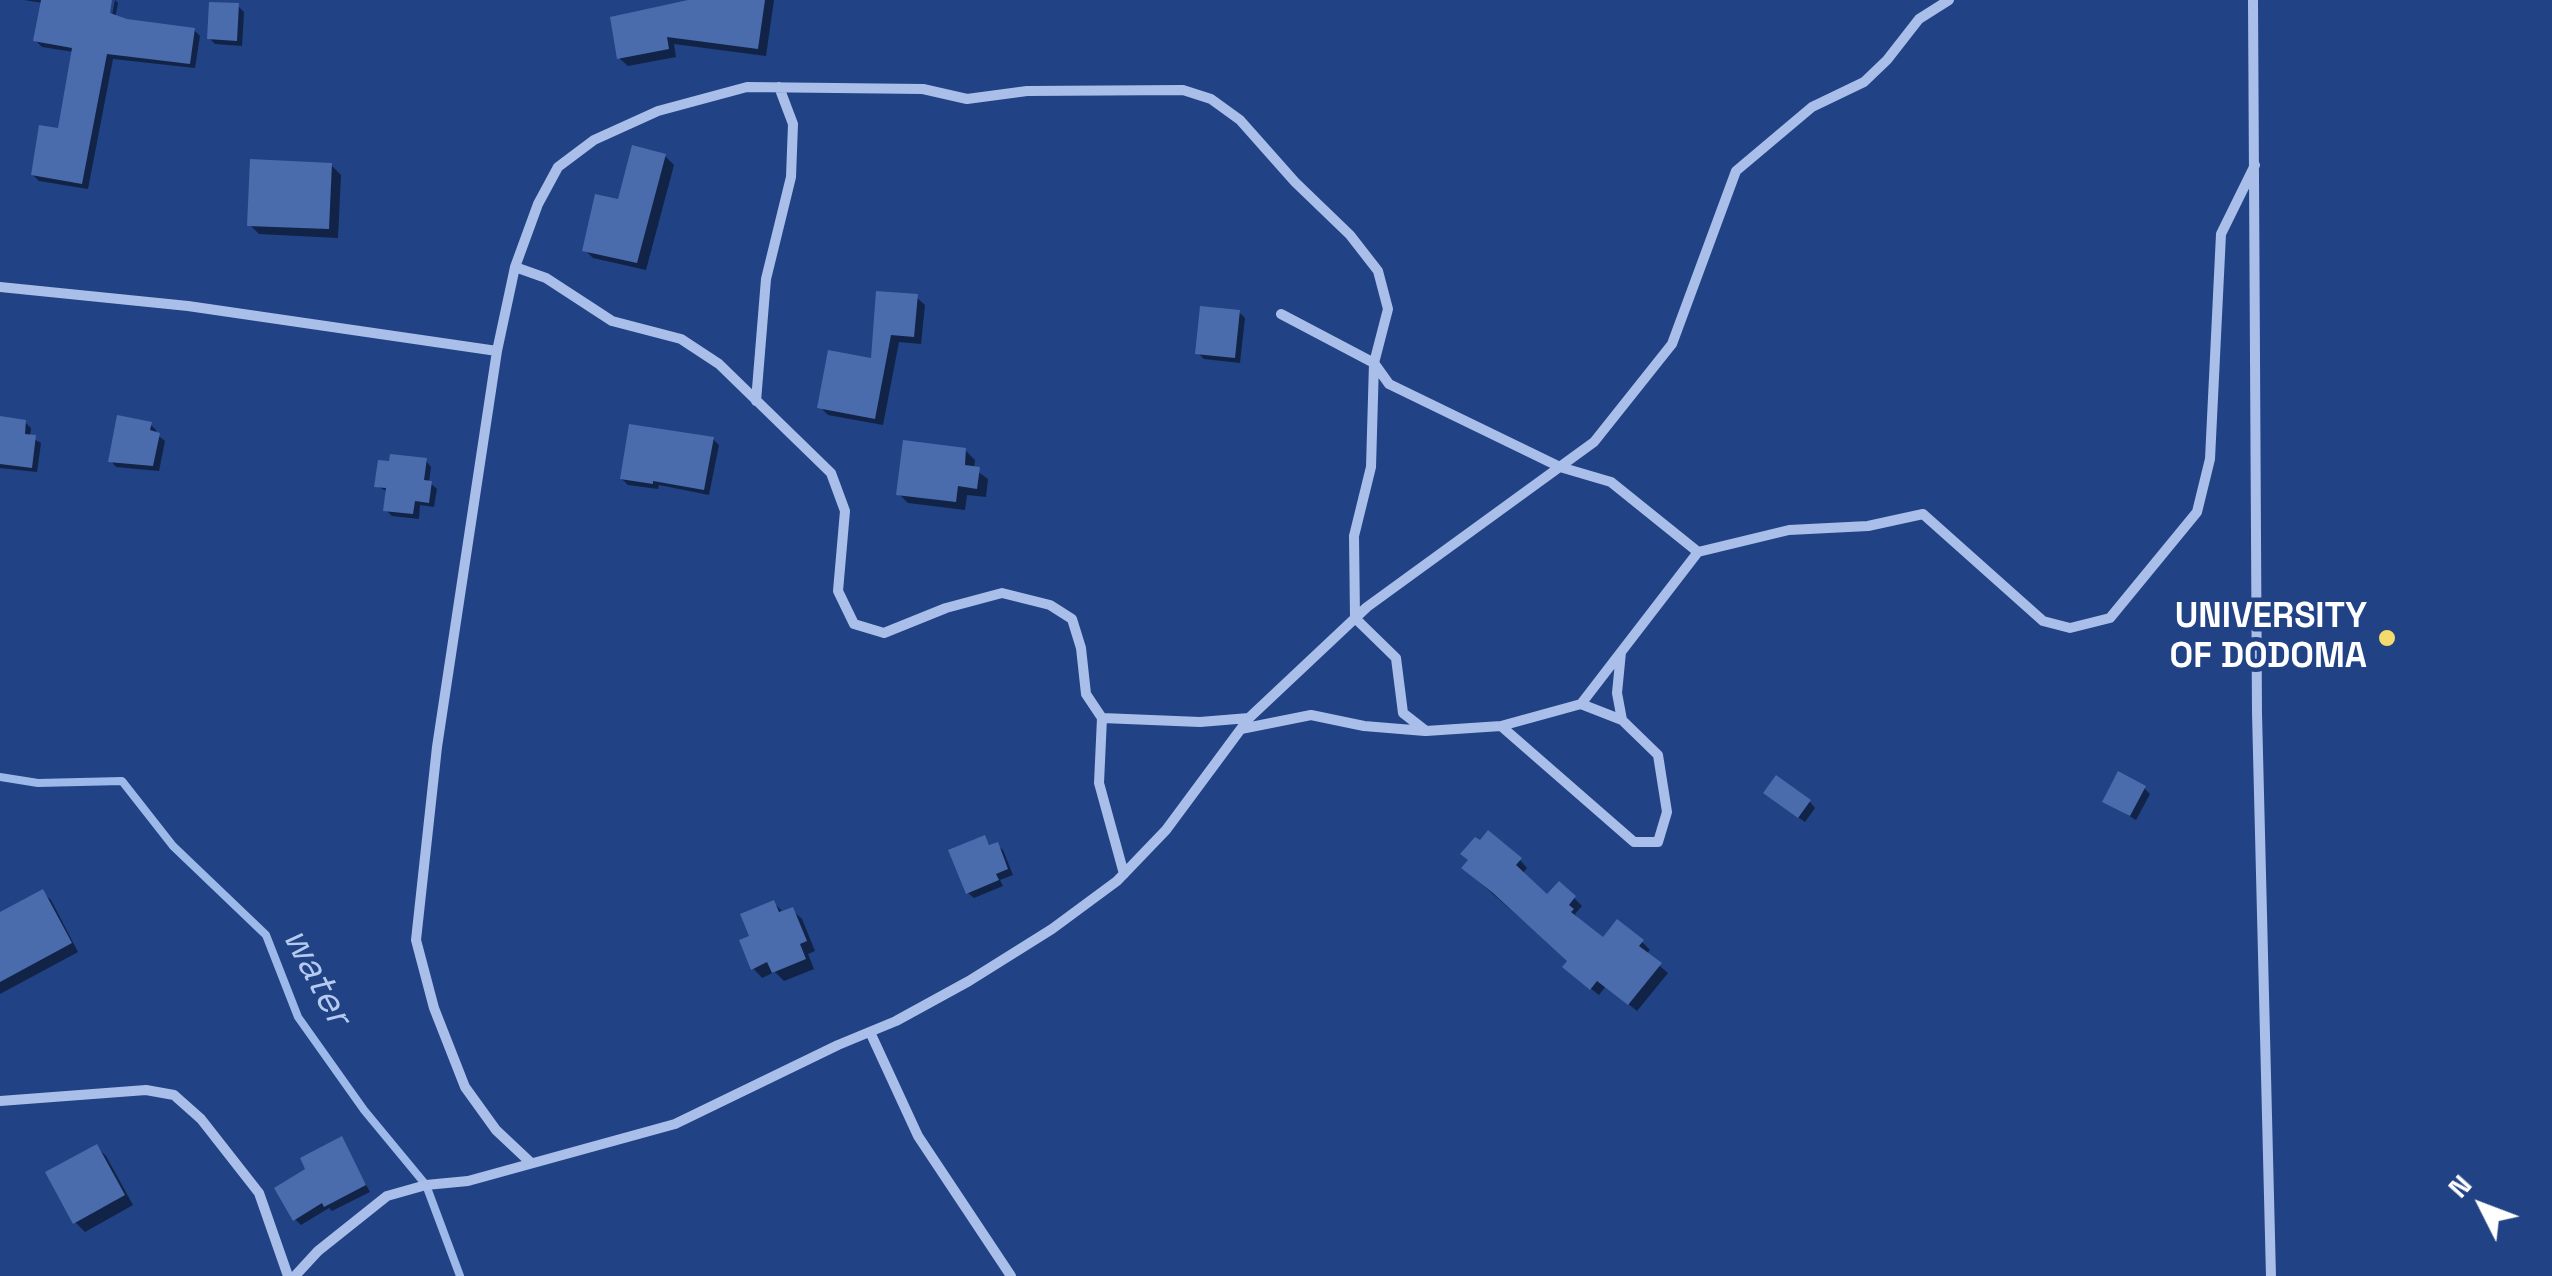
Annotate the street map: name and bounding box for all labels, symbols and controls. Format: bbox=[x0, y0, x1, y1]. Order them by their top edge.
place label: UNIVERSITY OF DODOMA bbox=[2170, 597, 2367, 679]
marker: UNIVERSITY OF DODOMA bbox=[2376, 627, 2398, 649]
water label: water bbox=[271, 920, 361, 1034]
north arrow bbox=[2432, 1156, 2532, 1256]
text: N bbox=[2440, 1167, 2479, 1205]

